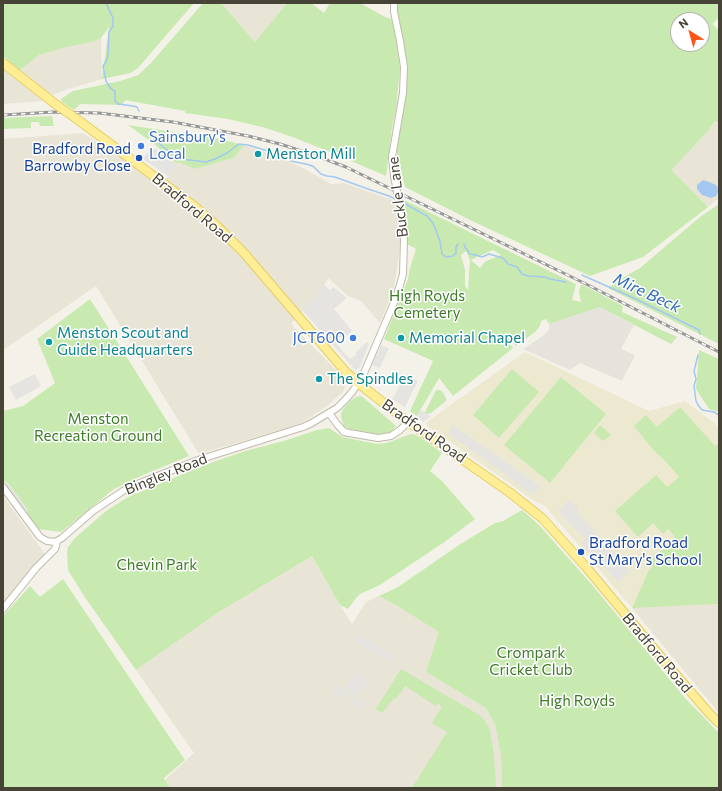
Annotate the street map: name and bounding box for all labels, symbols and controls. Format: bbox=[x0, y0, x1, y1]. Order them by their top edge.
north arrow bbox=[670, 12, 710, 52]
text: N bbox=[676, 15, 690, 30]
place label: Sainsbury's Local bbox=[149, 128, 226, 163]
place label: Bradford Road Barrowby Close bbox=[24, 140, 131, 175]
marker: Sainsbury's Local bbox=[136, 141, 146, 151]
place label: Menston Mill bbox=[266, 145, 356, 163]
marker: Menston Mill bbox=[253, 149, 263, 159]
marker: Bradford Road Barrowby Close bbox=[134, 153, 144, 163]
street label: Buckle Lane bbox=[384, 156, 412, 238]
street label: Bradford Road bbox=[148, 169, 236, 247]
water label: Mire Beck bbox=[610, 269, 684, 317]
park label: High Royds Cemetery bbox=[389, 287, 465, 322]
place label: Menston Scout and Guide Headquarters bbox=[57, 324, 193, 359]
place label: JCT600 bbox=[293, 329, 345, 347]
place label: Memorial Chapel bbox=[409, 329, 525, 347]
marker: JCT600 bbox=[348, 333, 358, 343]
marker: Memorial Chapel bbox=[396, 333, 406, 343]
marker: Menston Scout and Guide Headquarters bbox=[44, 337, 54, 347]
place label: The Spindles bbox=[327, 370, 413, 388]
marker: The Spindles bbox=[314, 374, 324, 384]
street label: Bradford Road bbox=[378, 395, 470, 467]
park label: Menston Recreation Ground bbox=[34, 410, 162, 445]
street label: Bingley Road bbox=[122, 449, 210, 499]
place label: Bradford Road St Mary's School bbox=[589, 534, 702, 569]
marker: Bradford Road St Mary's School bbox=[576, 547, 586, 557]
park label: Chevin Park bbox=[117, 556, 197, 574]
street label: Bradford Road bbox=[618, 609, 696, 697]
park label: Crompark Cricket Club bbox=[489, 644, 573, 679]
park label: High Royds bbox=[539, 692, 615, 710]

